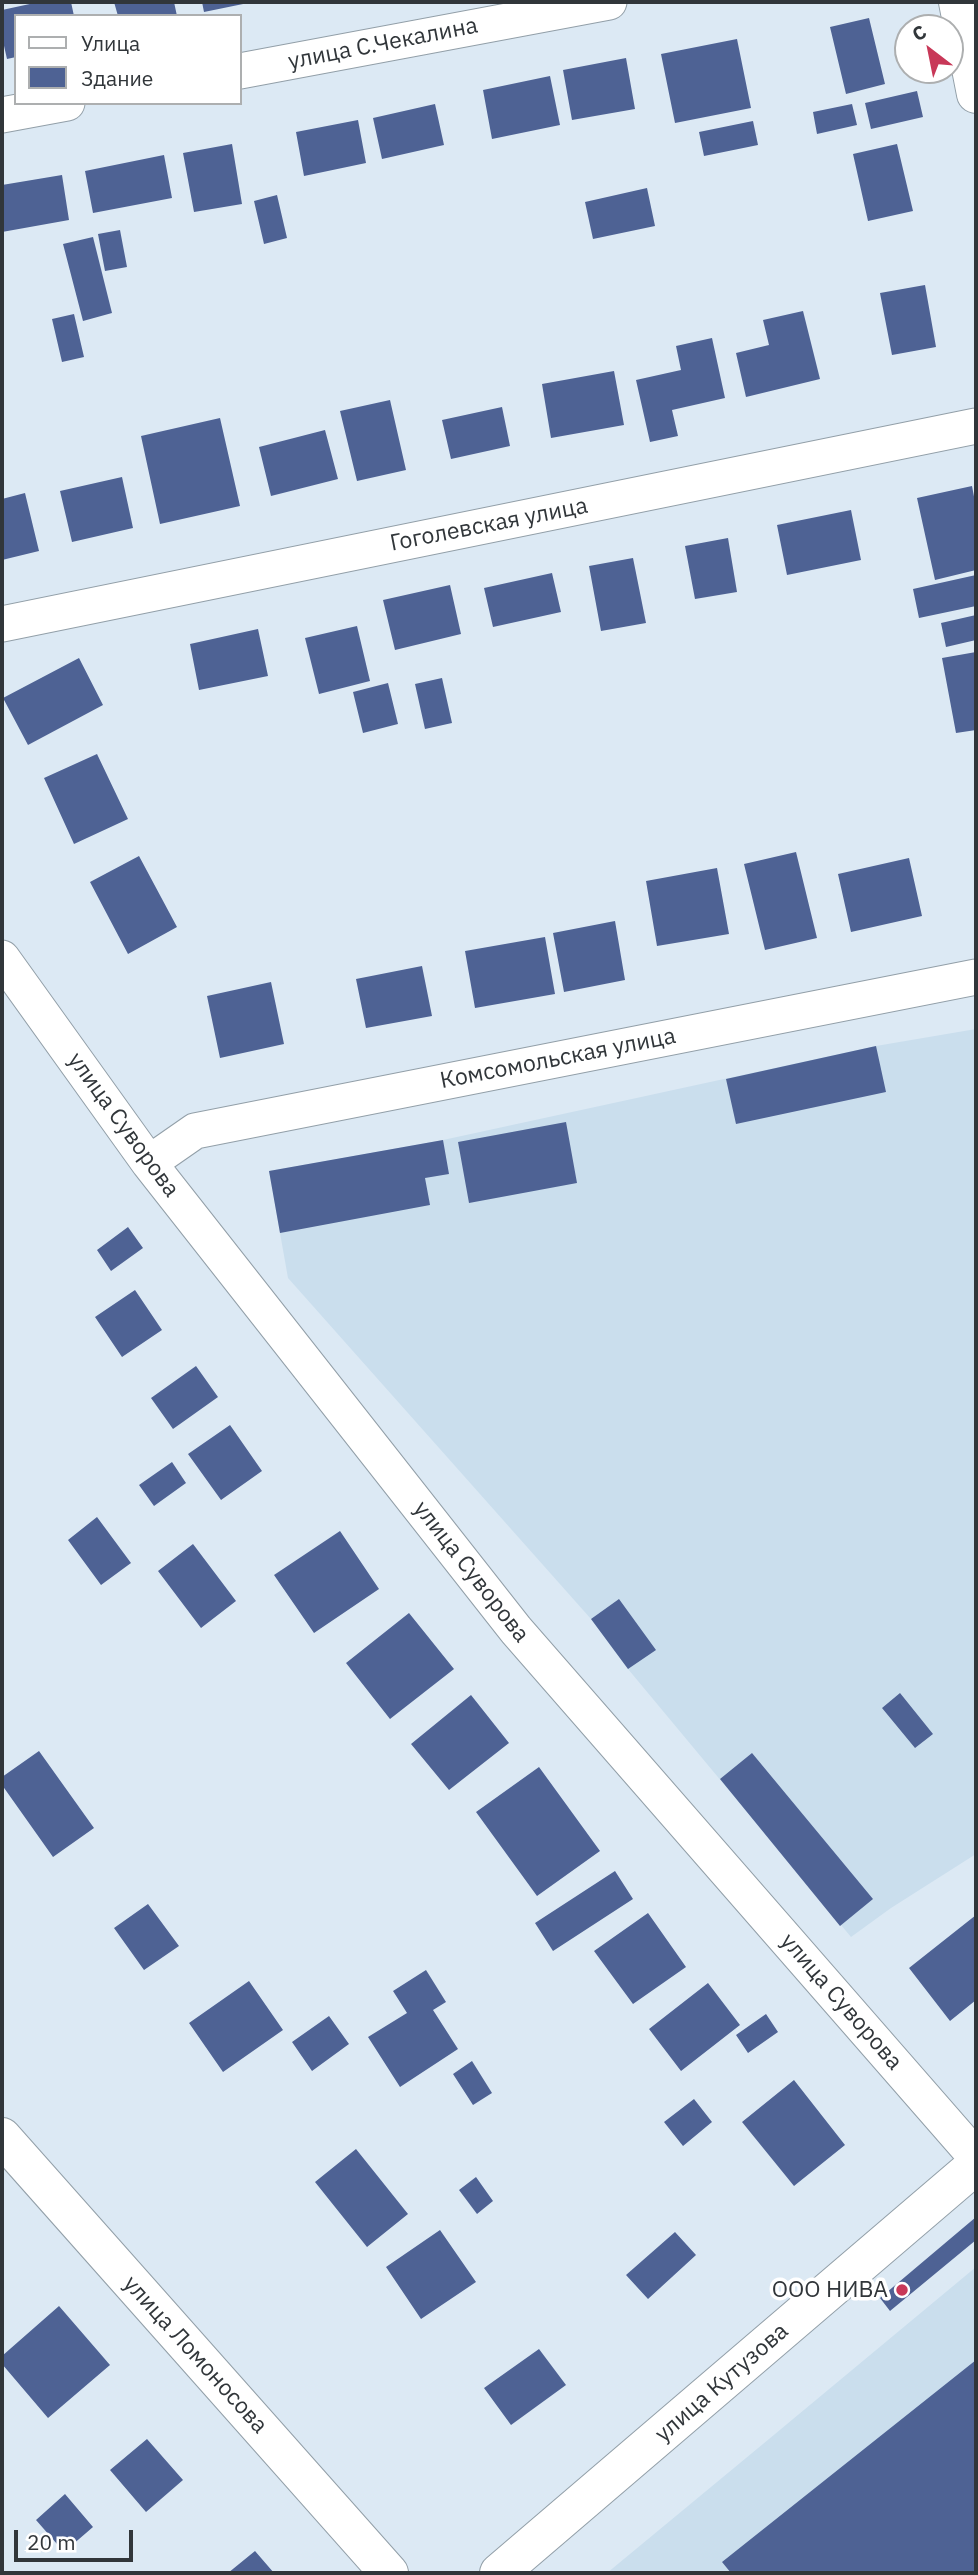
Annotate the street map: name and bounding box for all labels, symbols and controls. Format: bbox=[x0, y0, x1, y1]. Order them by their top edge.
street label: улица С.Чекалина bbox=[286, 12, 480, 76]
legend bbox=[14, 14, 242, 105]
north arrow bbox=[894, 14, 964, 84]
text: С bbox=[907, 19, 931, 46]
text: Улица bbox=[81, 29, 140, 57]
text: Здание bbox=[81, 64, 153, 92]
street label: Гоголевская улица bbox=[388, 492, 590, 558]
street label: Комсомольская улица bbox=[438, 1023, 678, 1095]
street label: улица Суворова bbox=[61, 1047, 185, 1203]
street label: улица Суворова bbox=[407, 1496, 535, 1648]
street label: улица Суворова bbox=[774, 1928, 908, 2076]
street label: улица Ломоносова bbox=[117, 2271, 273, 2439]
place label: ООО НИВА bbox=[772, 2276, 888, 2304]
marker: ООО НИВА bbox=[894, 2282, 910, 2298]
street label: улица Кутузова bbox=[650, 2318, 794, 2448]
scale bar bbox=[18, 2516, 136, 2560]
text: 20 m bbox=[27, 2528, 76, 2556]

